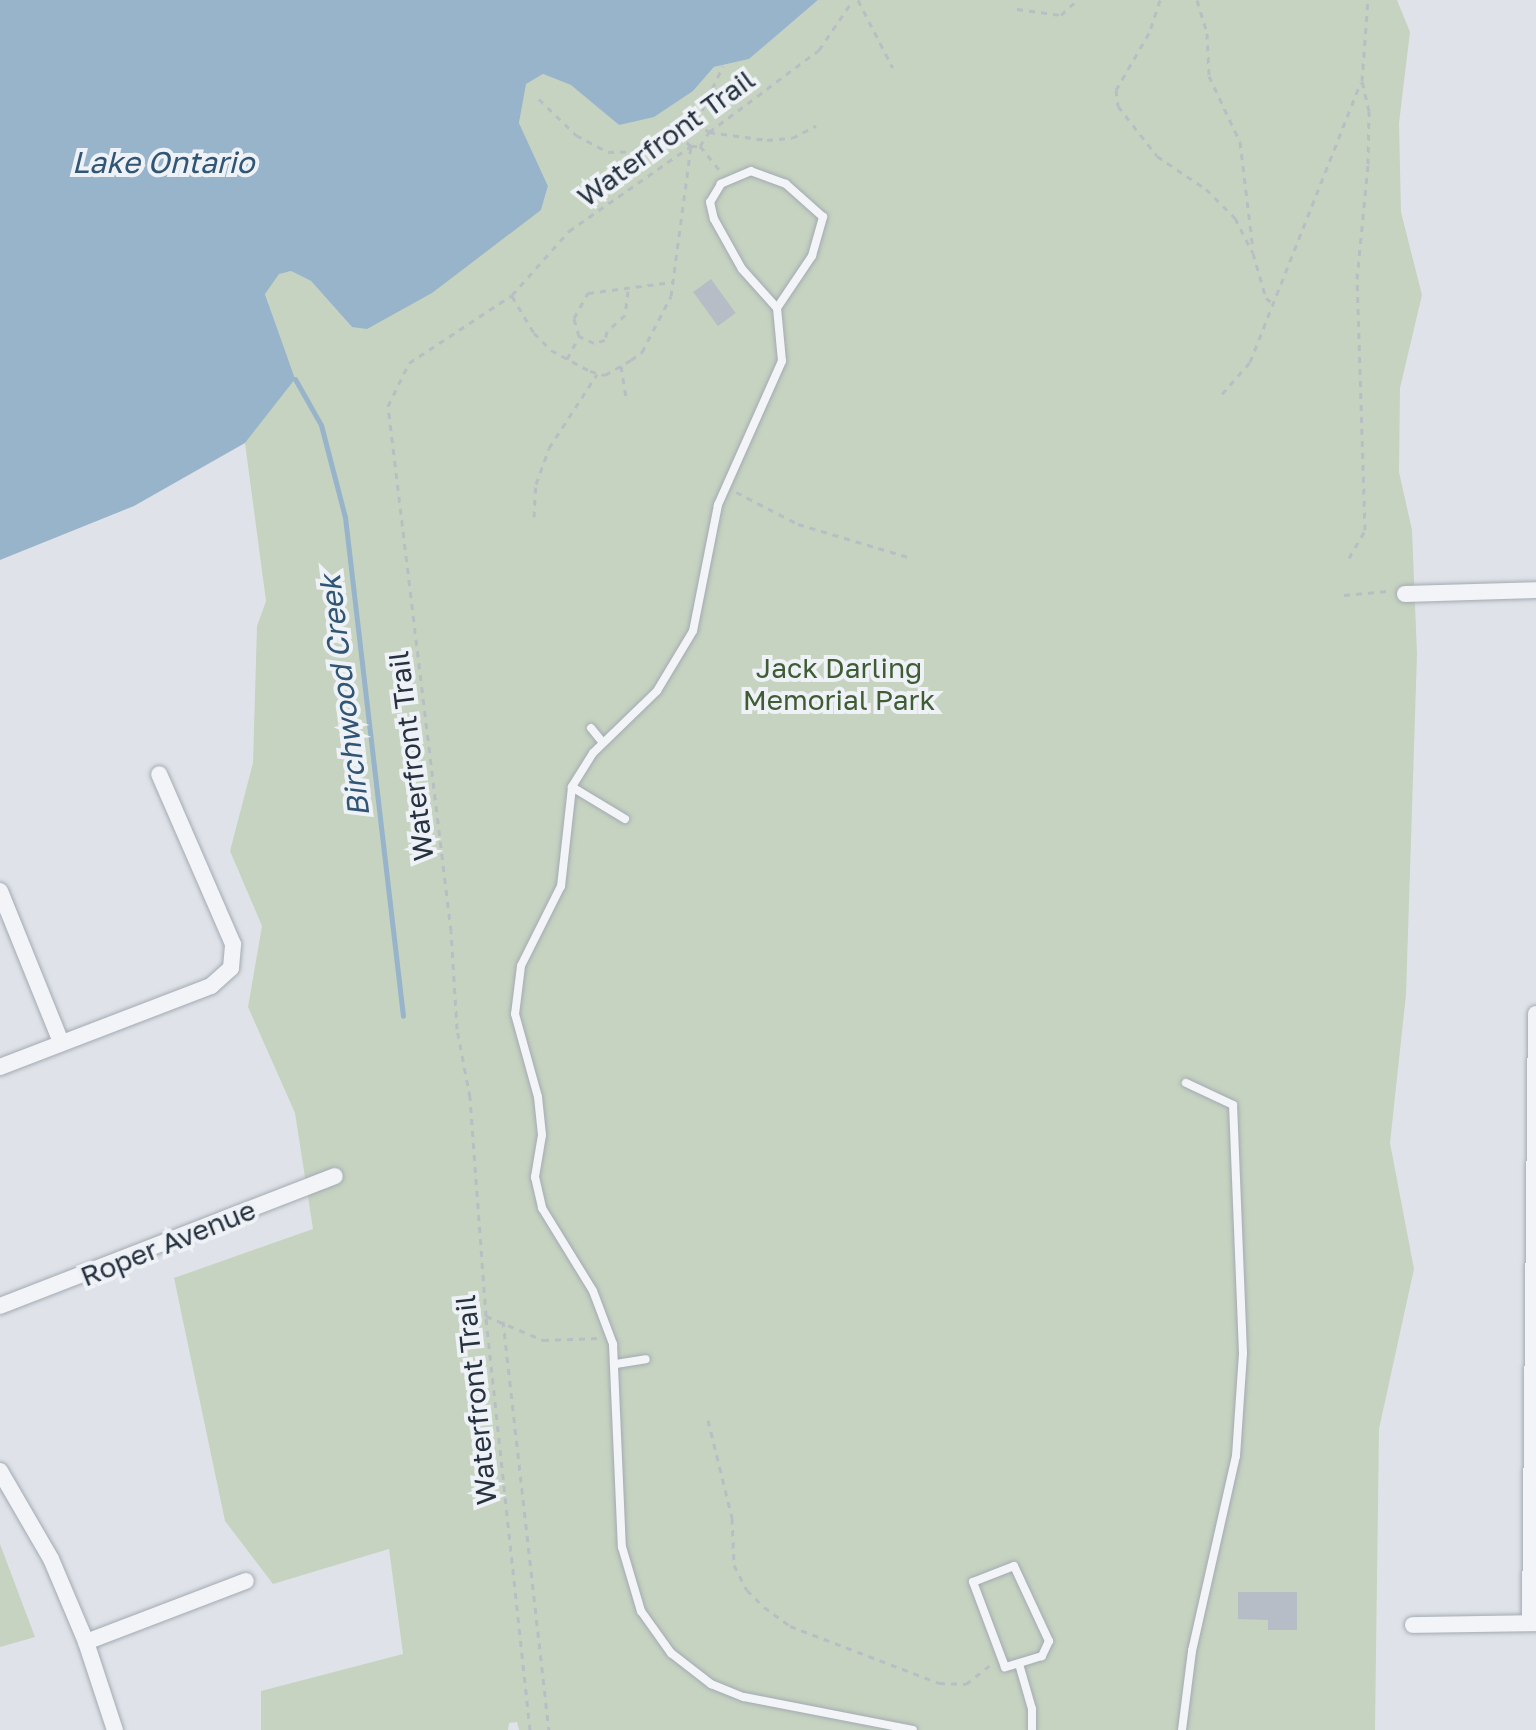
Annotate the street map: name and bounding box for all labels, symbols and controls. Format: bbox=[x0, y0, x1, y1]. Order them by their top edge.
street label: Waterfront Trail bbox=[571, 62, 761, 214]
water label: Lake Ontario bbox=[72, 144, 254, 180]
water label: Birchwood Creek bbox=[311, 573, 377, 819]
street label: Waterfront Trail bbox=[381, 649, 441, 863]
park label: Jack Darling Memorial Park bbox=[743, 651, 935, 717]
street label: Roper Avenue bbox=[76, 1193, 260, 1293]
street label: Waterfront Trail bbox=[448, 1293, 504, 1507]

